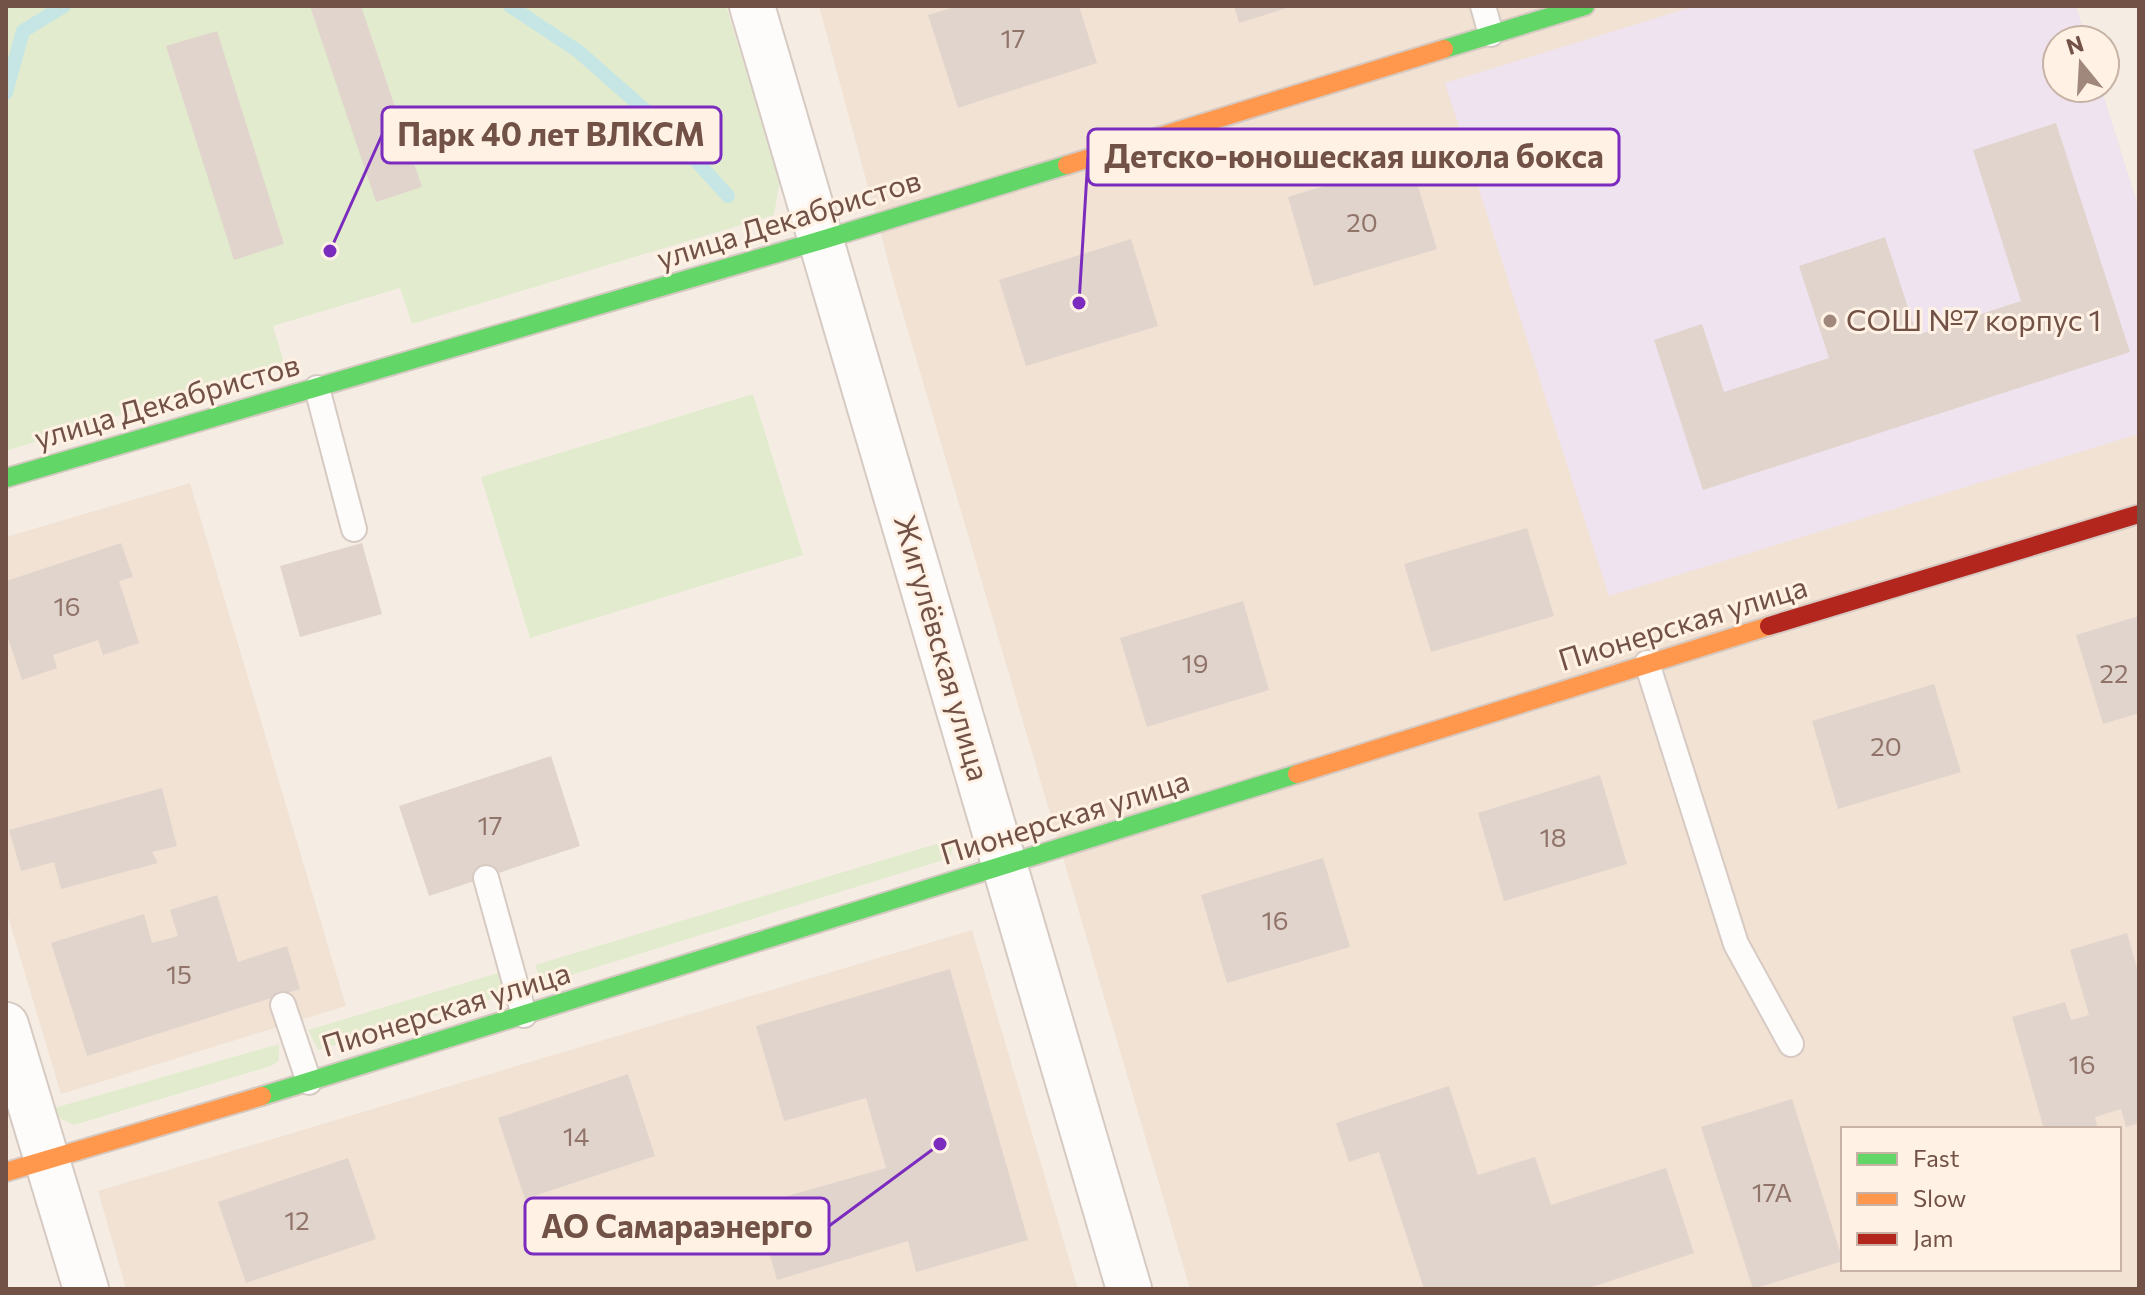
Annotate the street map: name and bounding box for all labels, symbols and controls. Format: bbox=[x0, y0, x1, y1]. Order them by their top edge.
house number: 17 bbox=[1001, 22, 1025, 53]
north arrow bbox=[2041, 24, 2121, 104]
text: N bbox=[2063, 29, 2087, 60]
callout: Парк 40 лет ВЛКСМ bbox=[382, 107, 721, 163]
text: Парк 40 лет ВЛКСМ bbox=[397, 113, 705, 153]
callout: Детско-юношеская школа бокса bbox=[1088, 129, 1619, 185]
text: Детско-юношеская школа бокса bbox=[1104, 135, 1604, 175]
street label: улица Декабристов bbox=[652, 160, 925, 275]
house number: 20 bbox=[1346, 206, 1378, 237]
place label: СОШ №7 корпус 1 bbox=[1846, 300, 2101, 337]
marker: СОШ №7 корпус 1 bbox=[1821, 312, 1839, 330]
street label: улица Декабристов bbox=[29, 344, 303, 455]
street label: Жигулёвская улица bbox=[888, 510, 999, 785]
street label: Пионерская улица bbox=[1554, 566, 1811, 677]
house number: 16 bbox=[54, 590, 80, 621]
house number: 19 bbox=[1182, 647, 1208, 678]
house number: 22 bbox=[2100, 657, 2128, 688]
house number: 20 bbox=[1870, 730, 1902, 761]
street label: Пионерская улица bbox=[936, 760, 1193, 871]
house number: 17 bbox=[478, 809, 502, 840]
house number: 18 bbox=[1540, 821, 1566, 852]
house number: 16 bbox=[1262, 904, 1288, 935]
street label: Пионерская улица bbox=[317, 952, 574, 1063]
house number: 15 bbox=[166, 958, 192, 989]
house number: 16 bbox=[2069, 1048, 2095, 1079]
house number: 14 bbox=[563, 1120, 589, 1151]
legend bbox=[1841, 1127, 2121, 1271]
text: Fast bbox=[1913, 1143, 1960, 1172]
house number: 17А bbox=[1752, 1176, 1792, 1207]
text: Slow bbox=[1913, 1183, 1966, 1212]
callout: АО Самараэнерго bbox=[525, 1198, 829, 1254]
house number: 12 bbox=[284, 1204, 310, 1235]
text: АО Самараэнерго bbox=[541, 1205, 813, 1245]
text: Jam bbox=[1913, 1223, 1953, 1252]

